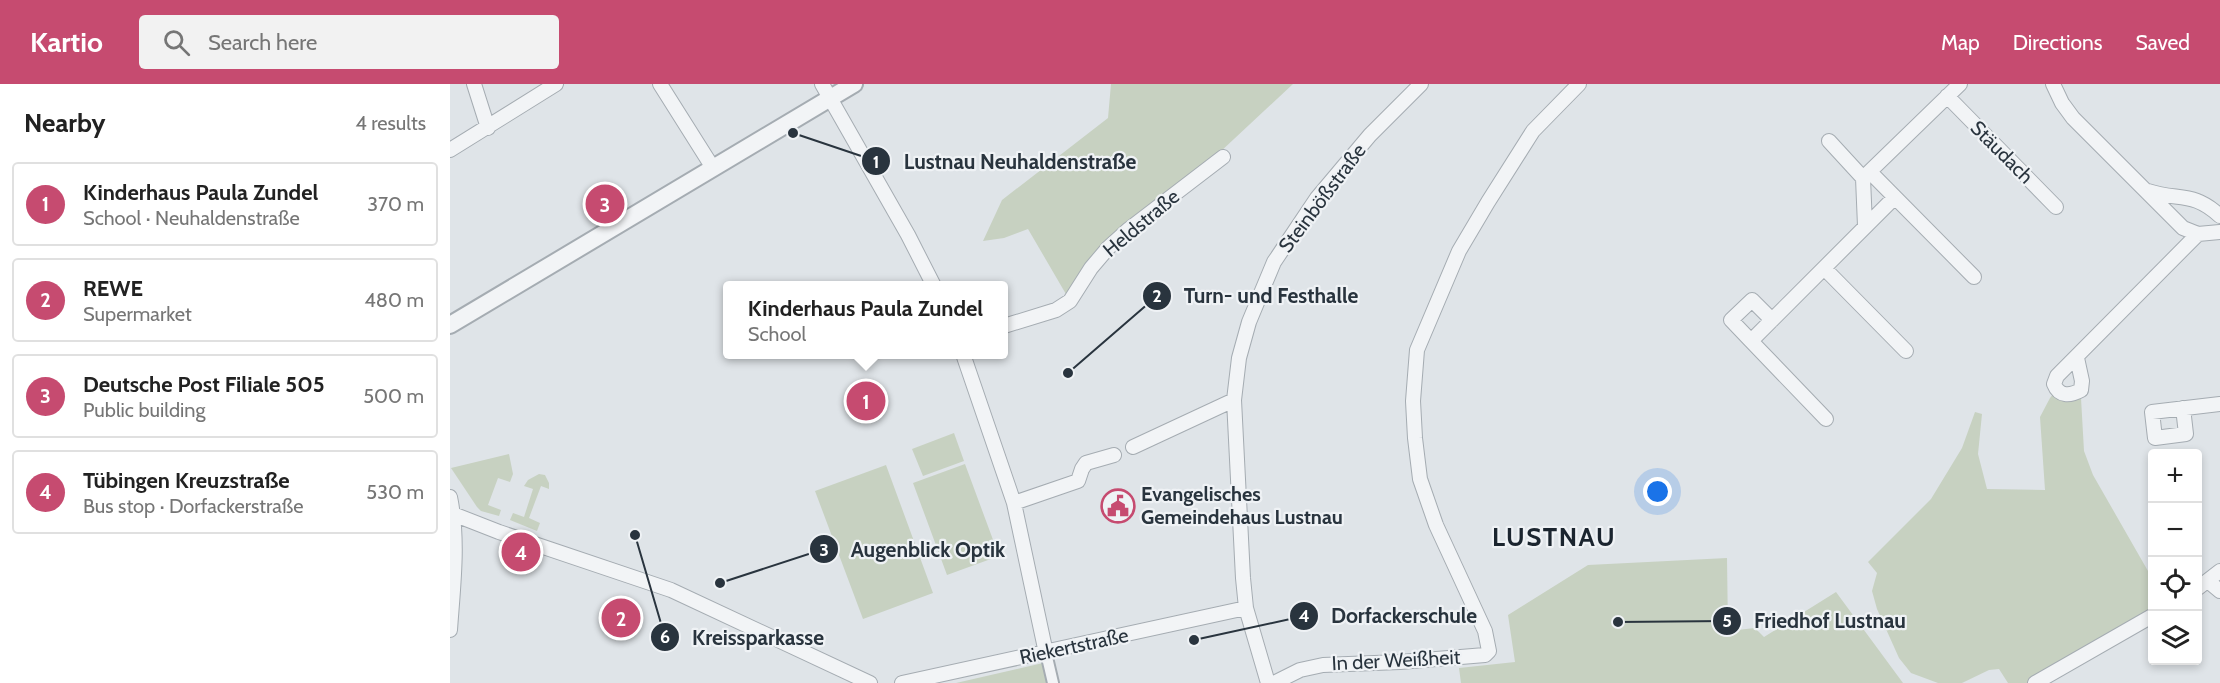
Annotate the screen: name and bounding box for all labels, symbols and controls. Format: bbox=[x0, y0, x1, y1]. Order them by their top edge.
search box bbox=[139, 15, 559, 69]
text: Kartio bbox=[30, 25, 103, 59]
icon: search bbox=[160, 26, 193, 59]
text: Search here bbox=[208, 29, 317, 56]
text: Map bbox=[1941, 30, 1980, 55]
text: Directions bbox=[2013, 30, 2102, 55]
text: Saved bbox=[2135, 30, 2190, 55]
text: Nearby bbox=[24, 107, 105, 139]
text: 4 results bbox=[355, 111, 426, 135]
street label: Stäudach bbox=[1966, 116, 2038, 188]
street label: Steinbößstraße bbox=[1273, 139, 1371, 257]
callout: Lustnau Neuhaldenstraße bbox=[861, 142, 1148, 181]
text: Lustnau Neuhaldenstraße bbox=[904, 149, 1136, 174]
text: 1 bbox=[873, 151, 879, 173]
text: Kinderhaus Paula Zundel bbox=[83, 179, 318, 206]
pin: 3 bbox=[586, 182, 624, 226]
street label: Heldstraße bbox=[1098, 184, 1184, 262]
text: 1 bbox=[42, 192, 49, 216]
text: 370 m bbox=[367, 192, 424, 216]
text: School · Neuhaldenstraße bbox=[83, 206, 300, 230]
text: REWE bbox=[83, 275, 143, 302]
callout: Turn- und Festhalle bbox=[1142, 276, 1370, 315]
popup bbox=[723, 281, 1008, 359]
text: Turn- und Festhalle bbox=[1184, 283, 1358, 308]
text: 2 bbox=[1152, 285, 1162, 307]
text: 2 bbox=[40, 288, 51, 312]
text: 480 m bbox=[364, 288, 424, 312]
text: Kinderhaus Paula Zundel bbox=[748, 295, 983, 322]
text: Supermarket bbox=[83, 302, 192, 326]
text: School bbox=[748, 322, 806, 346]
text: Deutsche Post Filiale 505 bbox=[83, 371, 325, 398]
pin: 1 bbox=[846, 378, 886, 424]
text: 3 bbox=[40, 384, 51, 408]
text: 500 m bbox=[363, 384, 424, 408]
text: Public building bbox=[83, 398, 205, 422]
map controls bbox=[2148, 449, 2202, 665]
button: + bbox=[2148, 449, 2202, 503]
text: Tübingen Kreuzstraße bbox=[83, 467, 290, 494]
your location bbox=[1643, 477, 1672, 506]
text: 4 bbox=[39, 480, 52, 504]
text: 530 m bbox=[366, 480, 424, 504]
place label: Evangelisches Gemeindehaus Lustnau bbox=[1141, 482, 1343, 529]
public building icon: Evangelisches Gemeindehaus Lustnau bbox=[1100, 488, 1136, 524]
text: Bus stop · Dorfackerstraße bbox=[83, 494, 303, 518]
button: − bbox=[2148, 503, 2202, 557]
district label: LUSTNAU bbox=[1492, 521, 1616, 553]
pin: 4 bbox=[502, 530, 540, 574]
callout: Augenblick Optik bbox=[809, 530, 1017, 569]
text: Augenblick Optik bbox=[851, 537, 1006, 562]
text: 3 bbox=[819, 539, 829, 561]
button: locate bbox=[2148, 557, 2202, 611]
pin: 2 bbox=[602, 596, 640, 640]
callout: Dorfackerschule bbox=[1289, 596, 1489, 635]
callout: Friedhof Lustnau bbox=[1712, 602, 1918, 641]
text: Dorfackerschule bbox=[1331, 603, 1477, 628]
text: 4 bbox=[1298, 605, 1310, 627]
text: Friedhof Lustnau bbox=[1754, 608, 1906, 633]
text: 5 bbox=[1722, 610, 1732, 632]
button: layers bbox=[2148, 611, 2202, 665]
callout: Kreissparkasse bbox=[650, 618, 836, 657]
street label: Riekertstraße bbox=[1017, 623, 1131, 669]
text: Kreissparkasse bbox=[692, 625, 824, 650]
text: 6 bbox=[660, 626, 670, 648]
street label: In der Weißheit bbox=[1331, 645, 1461, 675]

